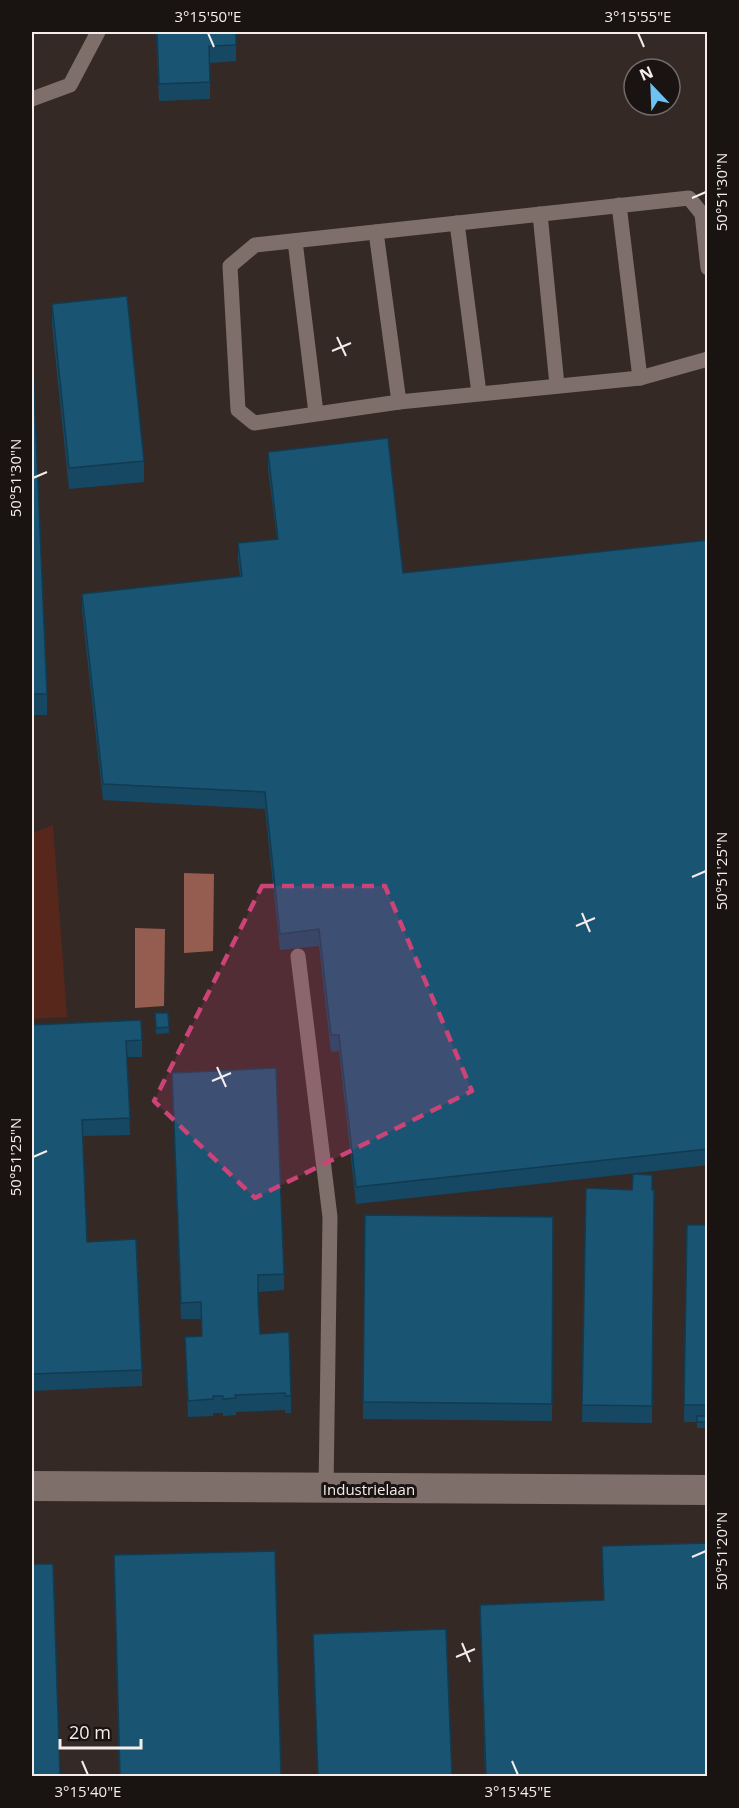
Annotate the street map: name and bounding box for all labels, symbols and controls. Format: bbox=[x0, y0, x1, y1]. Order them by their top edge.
text: 3°15'50"E bbox=[175, 6, 241, 26]
text: 3°15'55"E bbox=[605, 6, 671, 26]
north arrow bbox=[622, 57, 682, 117]
text: N bbox=[636, 61, 656, 86]
text: 50°51'30"N bbox=[711, 153, 731, 231]
text: 50°51'30"N bbox=[5, 439, 25, 517]
text: 50°51'25"N bbox=[711, 832, 731, 910]
text: 50°51'25"N bbox=[5, 1118, 25, 1196]
street label: Industrielaan bbox=[323, 1479, 415, 1499]
text: 50°51'20"N bbox=[711, 1512, 731, 1590]
scale bar bbox=[60, 1712, 141, 1750]
text: 20 m bbox=[69, 1720, 111, 1744]
text: 3°15'40"E bbox=[55, 1781, 121, 1801]
text: 3°15'45"E bbox=[485, 1781, 551, 1801]

